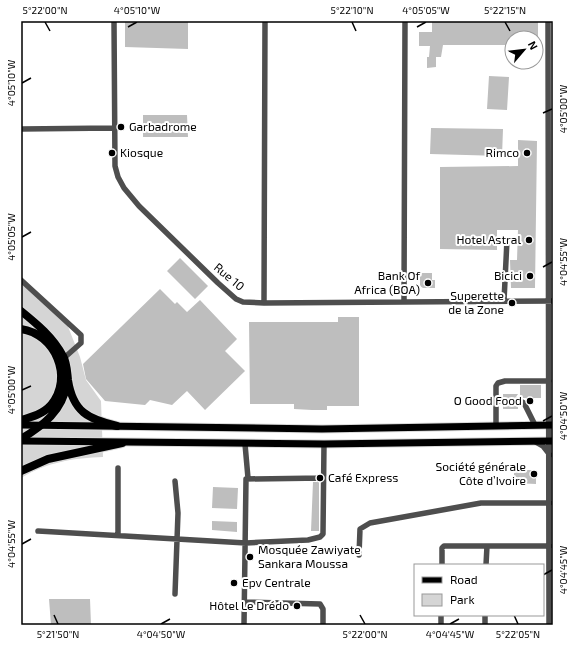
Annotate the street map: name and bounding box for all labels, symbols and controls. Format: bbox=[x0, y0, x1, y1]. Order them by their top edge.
text: 5°22'00"N bbox=[23, 4, 67, 16]
text: 4°05'10"W bbox=[114, 4, 161, 16]
text: 5°22'10"N bbox=[331, 4, 373, 16]
text: 4°05'05"W bbox=[402, 4, 450, 16]
text: 5°22'15"N bbox=[484, 4, 526, 16]
north arrow bbox=[504, 30, 544, 70]
text: N bbox=[526, 39, 541, 52]
text: 4°05'10"W bbox=[5, 59, 17, 106]
text: 4°05'00"W bbox=[557, 84, 569, 133]
place label: Garbadrome bbox=[129, 119, 197, 133]
marker: Garbadrome bbox=[116, 122, 126, 132]
place label: Kiosque bbox=[120, 145, 163, 159]
place label: Rimco bbox=[486, 145, 519, 159]
marker: Kiosque bbox=[107, 148, 117, 158]
marker: Rimco bbox=[522, 148, 532, 158]
text: 4°05'05"W bbox=[5, 213, 17, 261]
place label: Hotel Astral bbox=[456, 232, 521, 246]
marker: Hotel Astral bbox=[524, 235, 534, 245]
text: 4°04'55"W bbox=[557, 238, 569, 286]
street label: Rue 10 bbox=[212, 259, 248, 293]
place label: Bank Of Africa (BOA) bbox=[354, 268, 420, 296]
place label: Bicici bbox=[494, 268, 522, 282]
marker: Bicici bbox=[525, 271, 535, 281]
marker: Bank Of Africa (BOA) bbox=[423, 278, 433, 288]
place label: Superette de la Zone bbox=[448, 288, 504, 316]
marker: Superette de la Zone bbox=[507, 298, 517, 308]
text: 4°05'00"W bbox=[5, 365, 17, 414]
text: 4°04'50"W bbox=[557, 391, 569, 440]
place label: O Good Food bbox=[454, 393, 522, 407]
marker: O Good Food bbox=[525, 396, 535, 406]
place label: Société générale Côte d’Ivoire bbox=[436, 459, 526, 487]
marker: Société générale Côte d’Ivoire bbox=[529, 469, 539, 479]
place label: Café Express bbox=[328, 470, 398, 484]
marker: Café Express bbox=[315, 473, 325, 483]
text: 4°04'55"W bbox=[5, 520, 17, 568]
place label: Mosquée Zawiyate Sankara Moussa bbox=[258, 542, 361, 570]
text: 4°04'45"W bbox=[557, 545, 569, 594]
marker: Mosquée Zawiyate Sankara Moussa bbox=[245, 552, 255, 562]
legend bbox=[414, 564, 544, 616]
text: Road bbox=[450, 572, 478, 586]
place label: Epv Centrale bbox=[242, 575, 311, 589]
marker: Epv Centrale bbox=[229, 578, 239, 588]
text: Park bbox=[450, 592, 475, 606]
place label: Hôtel Le Drédo bbox=[209, 598, 289, 612]
marker: Hôtel Le Drédo bbox=[292, 601, 302, 611]
text: 5°21'50"N bbox=[37, 628, 79, 640]
text: 4°04'50"W bbox=[137, 628, 186, 640]
text: 5°22'00"N bbox=[343, 628, 387, 640]
text: 4°04'45"W bbox=[426, 628, 475, 640]
text: 5°22'05"N bbox=[496, 628, 540, 640]

